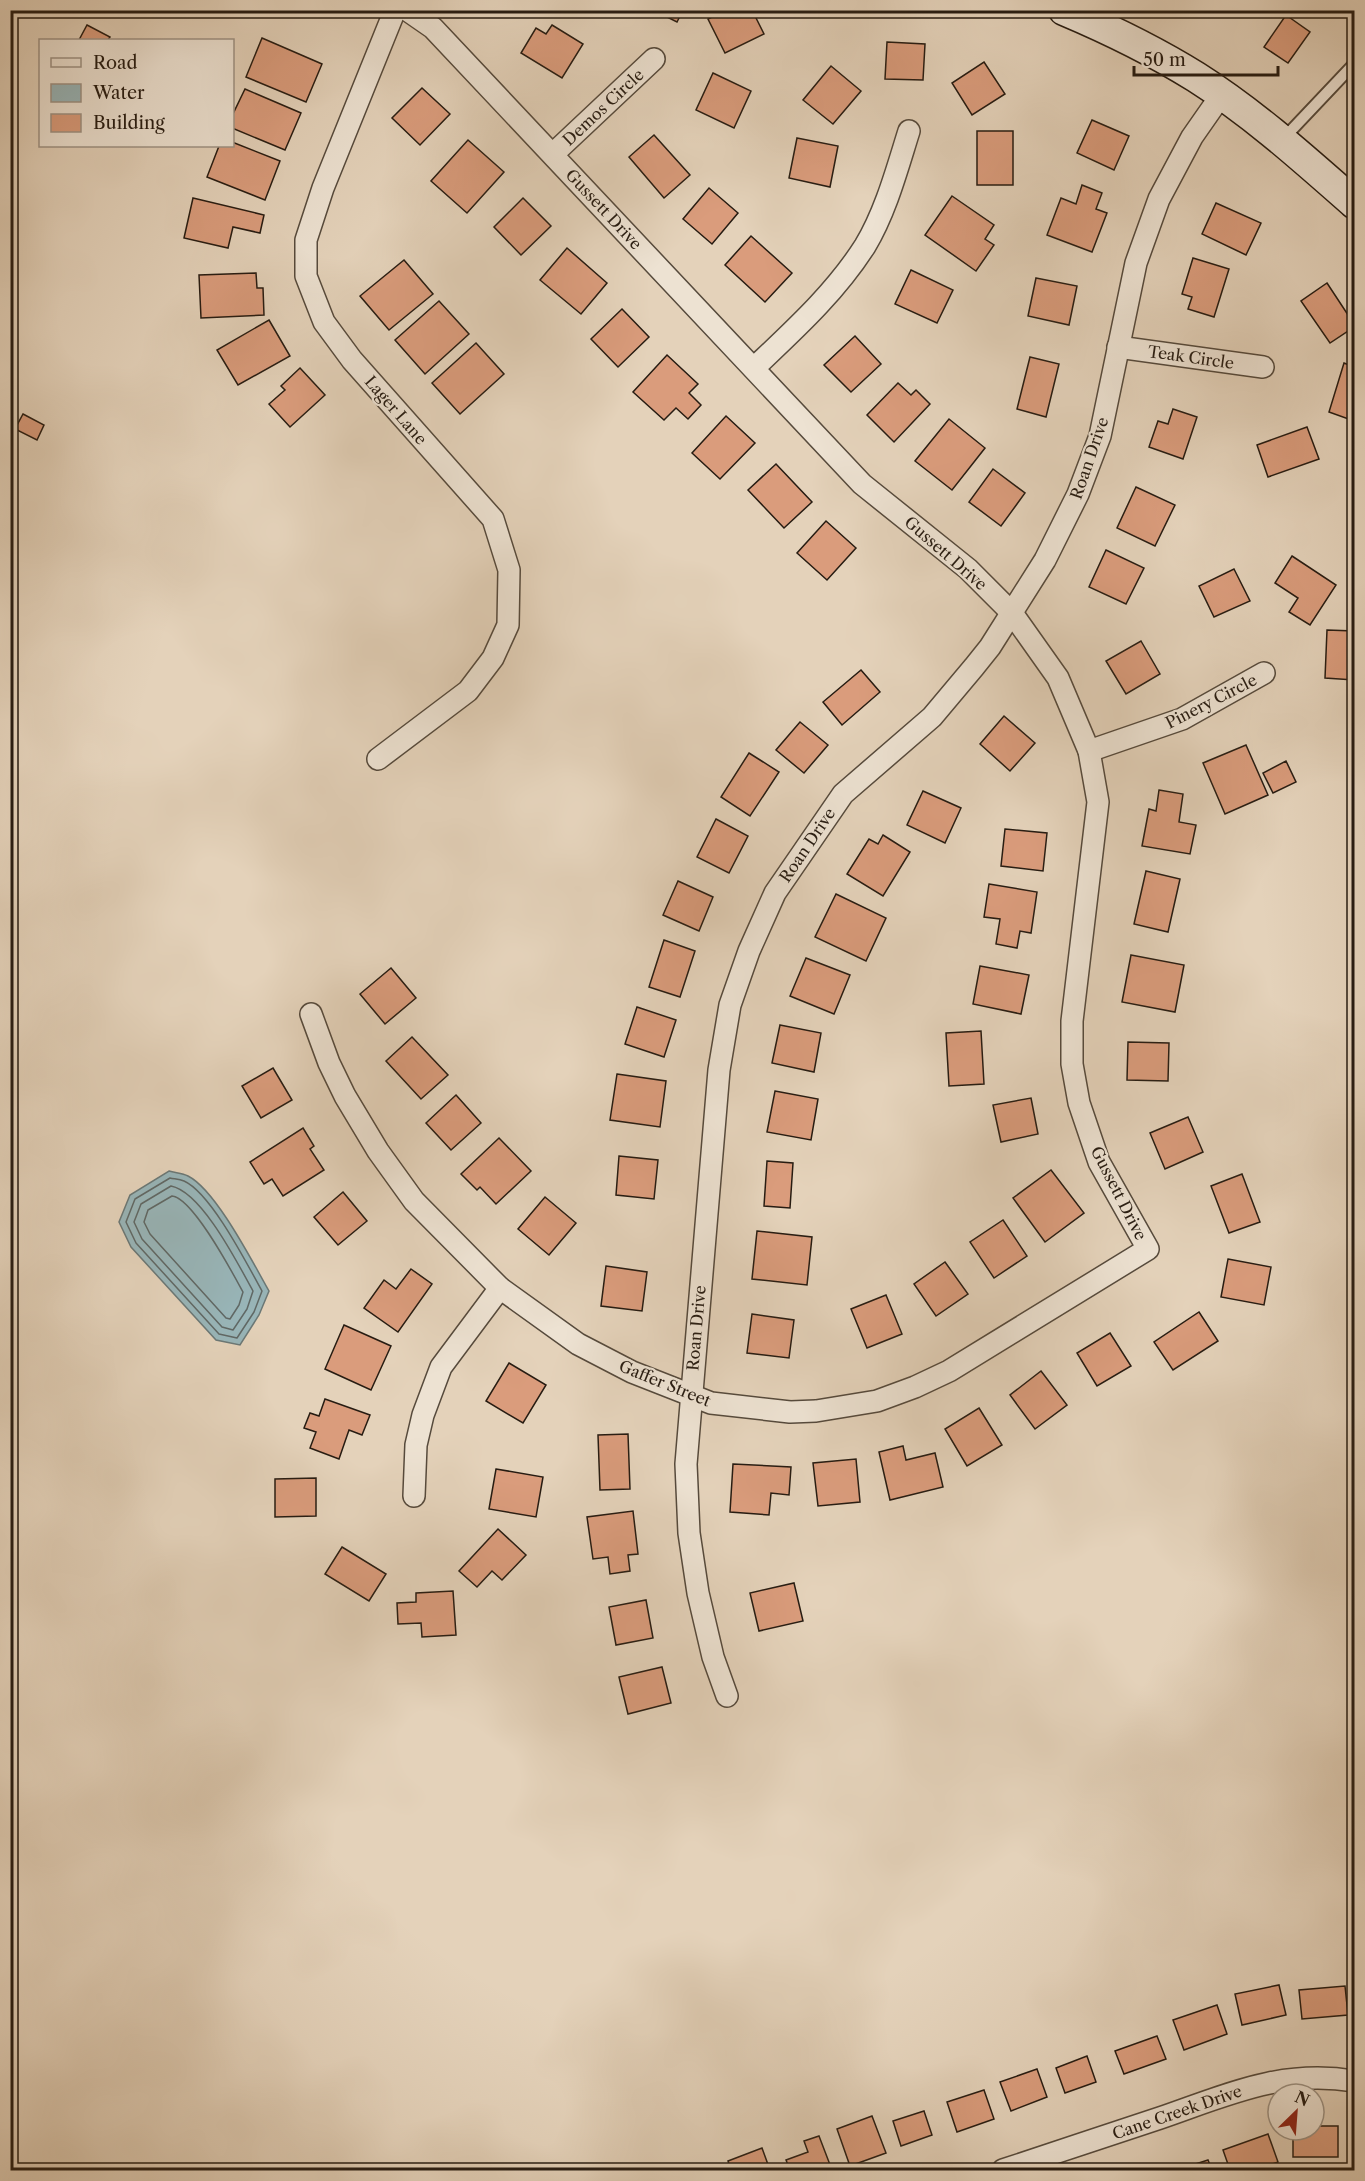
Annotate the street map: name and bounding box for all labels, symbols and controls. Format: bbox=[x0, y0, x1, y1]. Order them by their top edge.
legend bbox=[39, 39, 234, 147]
scale bar bbox=[1134, 39, 1278, 77]
text: 50 m bbox=[1143, 49, 1186, 71]
text: Road bbox=[93, 52, 138, 74]
street label: Demos Circle bbox=[558, 64, 648, 150]
text: Water bbox=[92, 82, 145, 104]
text: Building bbox=[93, 112, 165, 134]
street label: Gussett Drive bbox=[562, 165, 646, 253]
street label: Teak Circle bbox=[1147, 341, 1235, 373]
street label: Lager Lane bbox=[361, 371, 431, 449]
street label: Roan Drive bbox=[1066, 414, 1112, 502]
street label: Gussett Drive bbox=[901, 512, 991, 594]
street label: Pinery Circle bbox=[1162, 669, 1260, 733]
street label: Roan Drive bbox=[775, 804, 839, 886]
street label: Gussett Drive bbox=[1087, 1143, 1151, 1243]
street label: Roan Drive bbox=[682, 1284, 710, 1372]
street label: Gaffer Street bbox=[616, 1356, 714, 1411]
street label: Cane Creek Drive bbox=[1110, 2080, 1244, 2144]
north arrow bbox=[1266, 2082, 1326, 2142]
text: N bbox=[1292, 2086, 1313, 2110]

